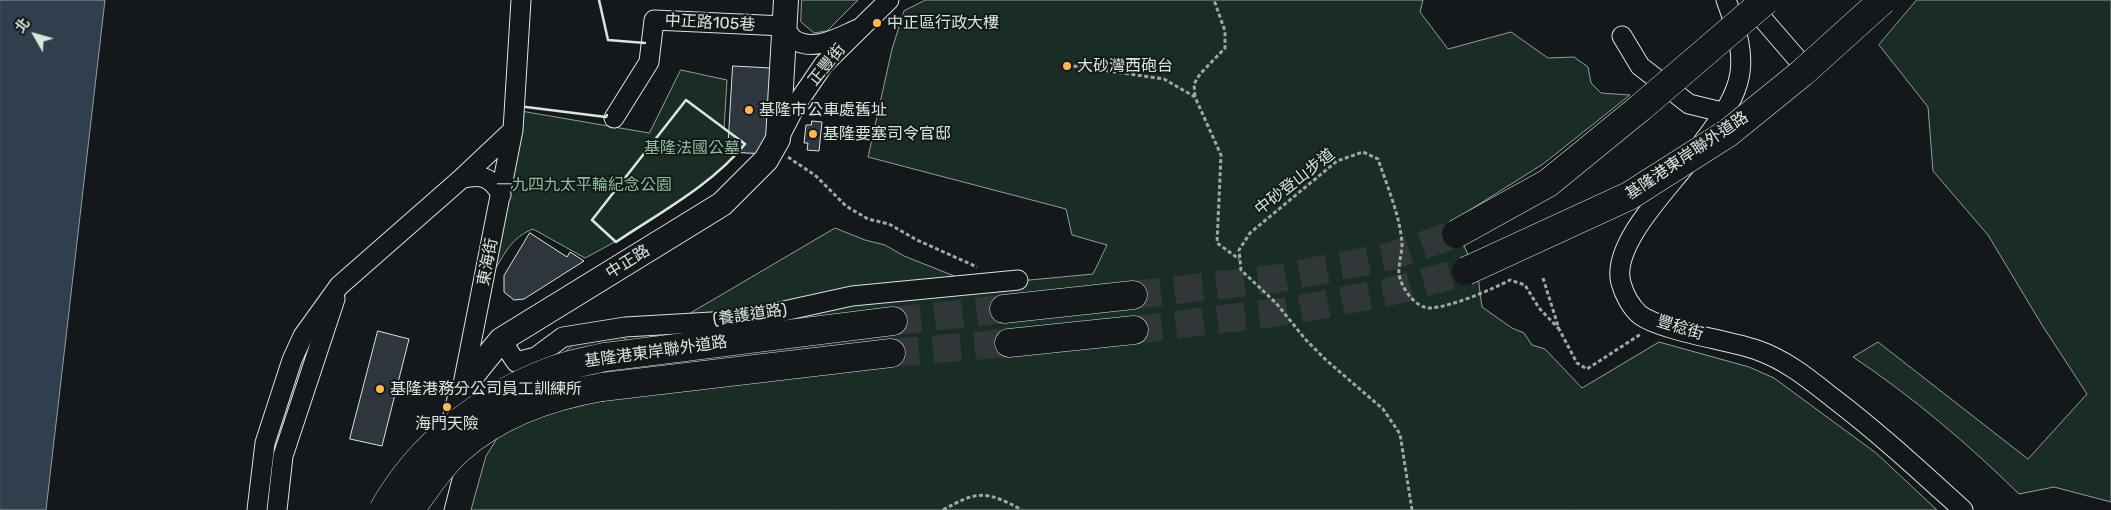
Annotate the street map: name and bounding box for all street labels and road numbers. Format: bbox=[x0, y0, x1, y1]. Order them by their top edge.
street label: 中正路105巷 bbox=[664, 11, 756, 35]
street label: 正豐街 bbox=[804, 40, 850, 90]
street label: 基隆港東岸聯外道路 bbox=[1622, 108, 1752, 204]
street label: 中砂登山步道 bbox=[1251, 145, 1339, 219]
street label: 東海街 bbox=[474, 237, 502, 287]
street label: 中正路 bbox=[603, 241, 653, 283]
street label: (養護道路) bbox=[712, 300, 788, 330]
street label: 豐稔街 bbox=[1654, 312, 1706, 344]
street label: 基隆港東岸聯外道路 bbox=[583, 332, 729, 372]

